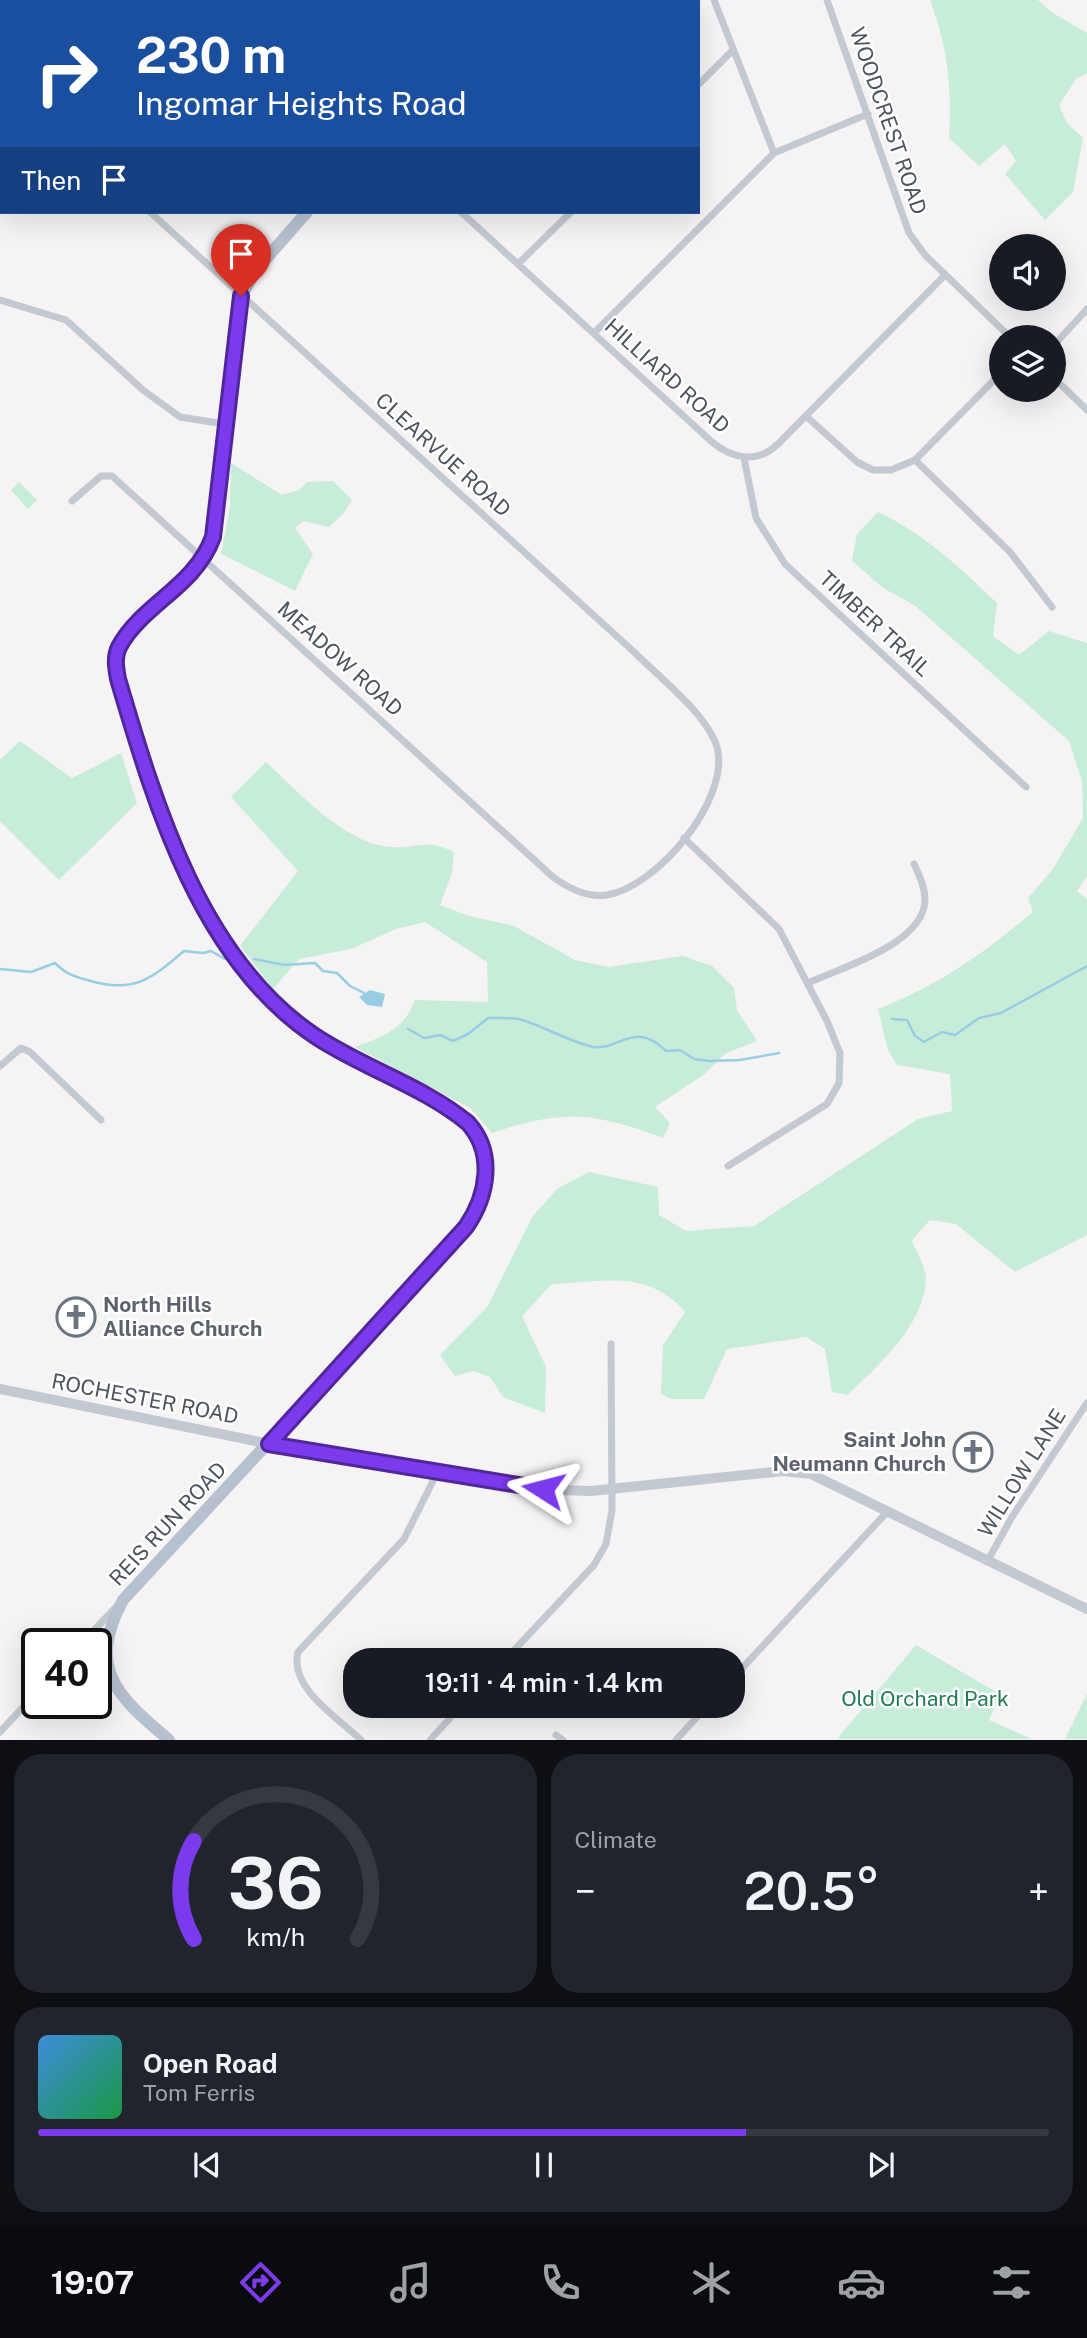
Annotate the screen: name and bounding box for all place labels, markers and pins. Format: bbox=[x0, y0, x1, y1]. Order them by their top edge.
pin bbox=[211, 224, 271, 296]
place label: North Hills Alliance Church bbox=[103, 1292, 262, 1341]
church icon: North Hills Alliance Church bbox=[55, 1296, 97, 1338]
place label: Saint John Neumann Church bbox=[772, 1427, 946, 1476]
church icon: Saint John Neumann Church bbox=[952, 1431, 994, 1473]

